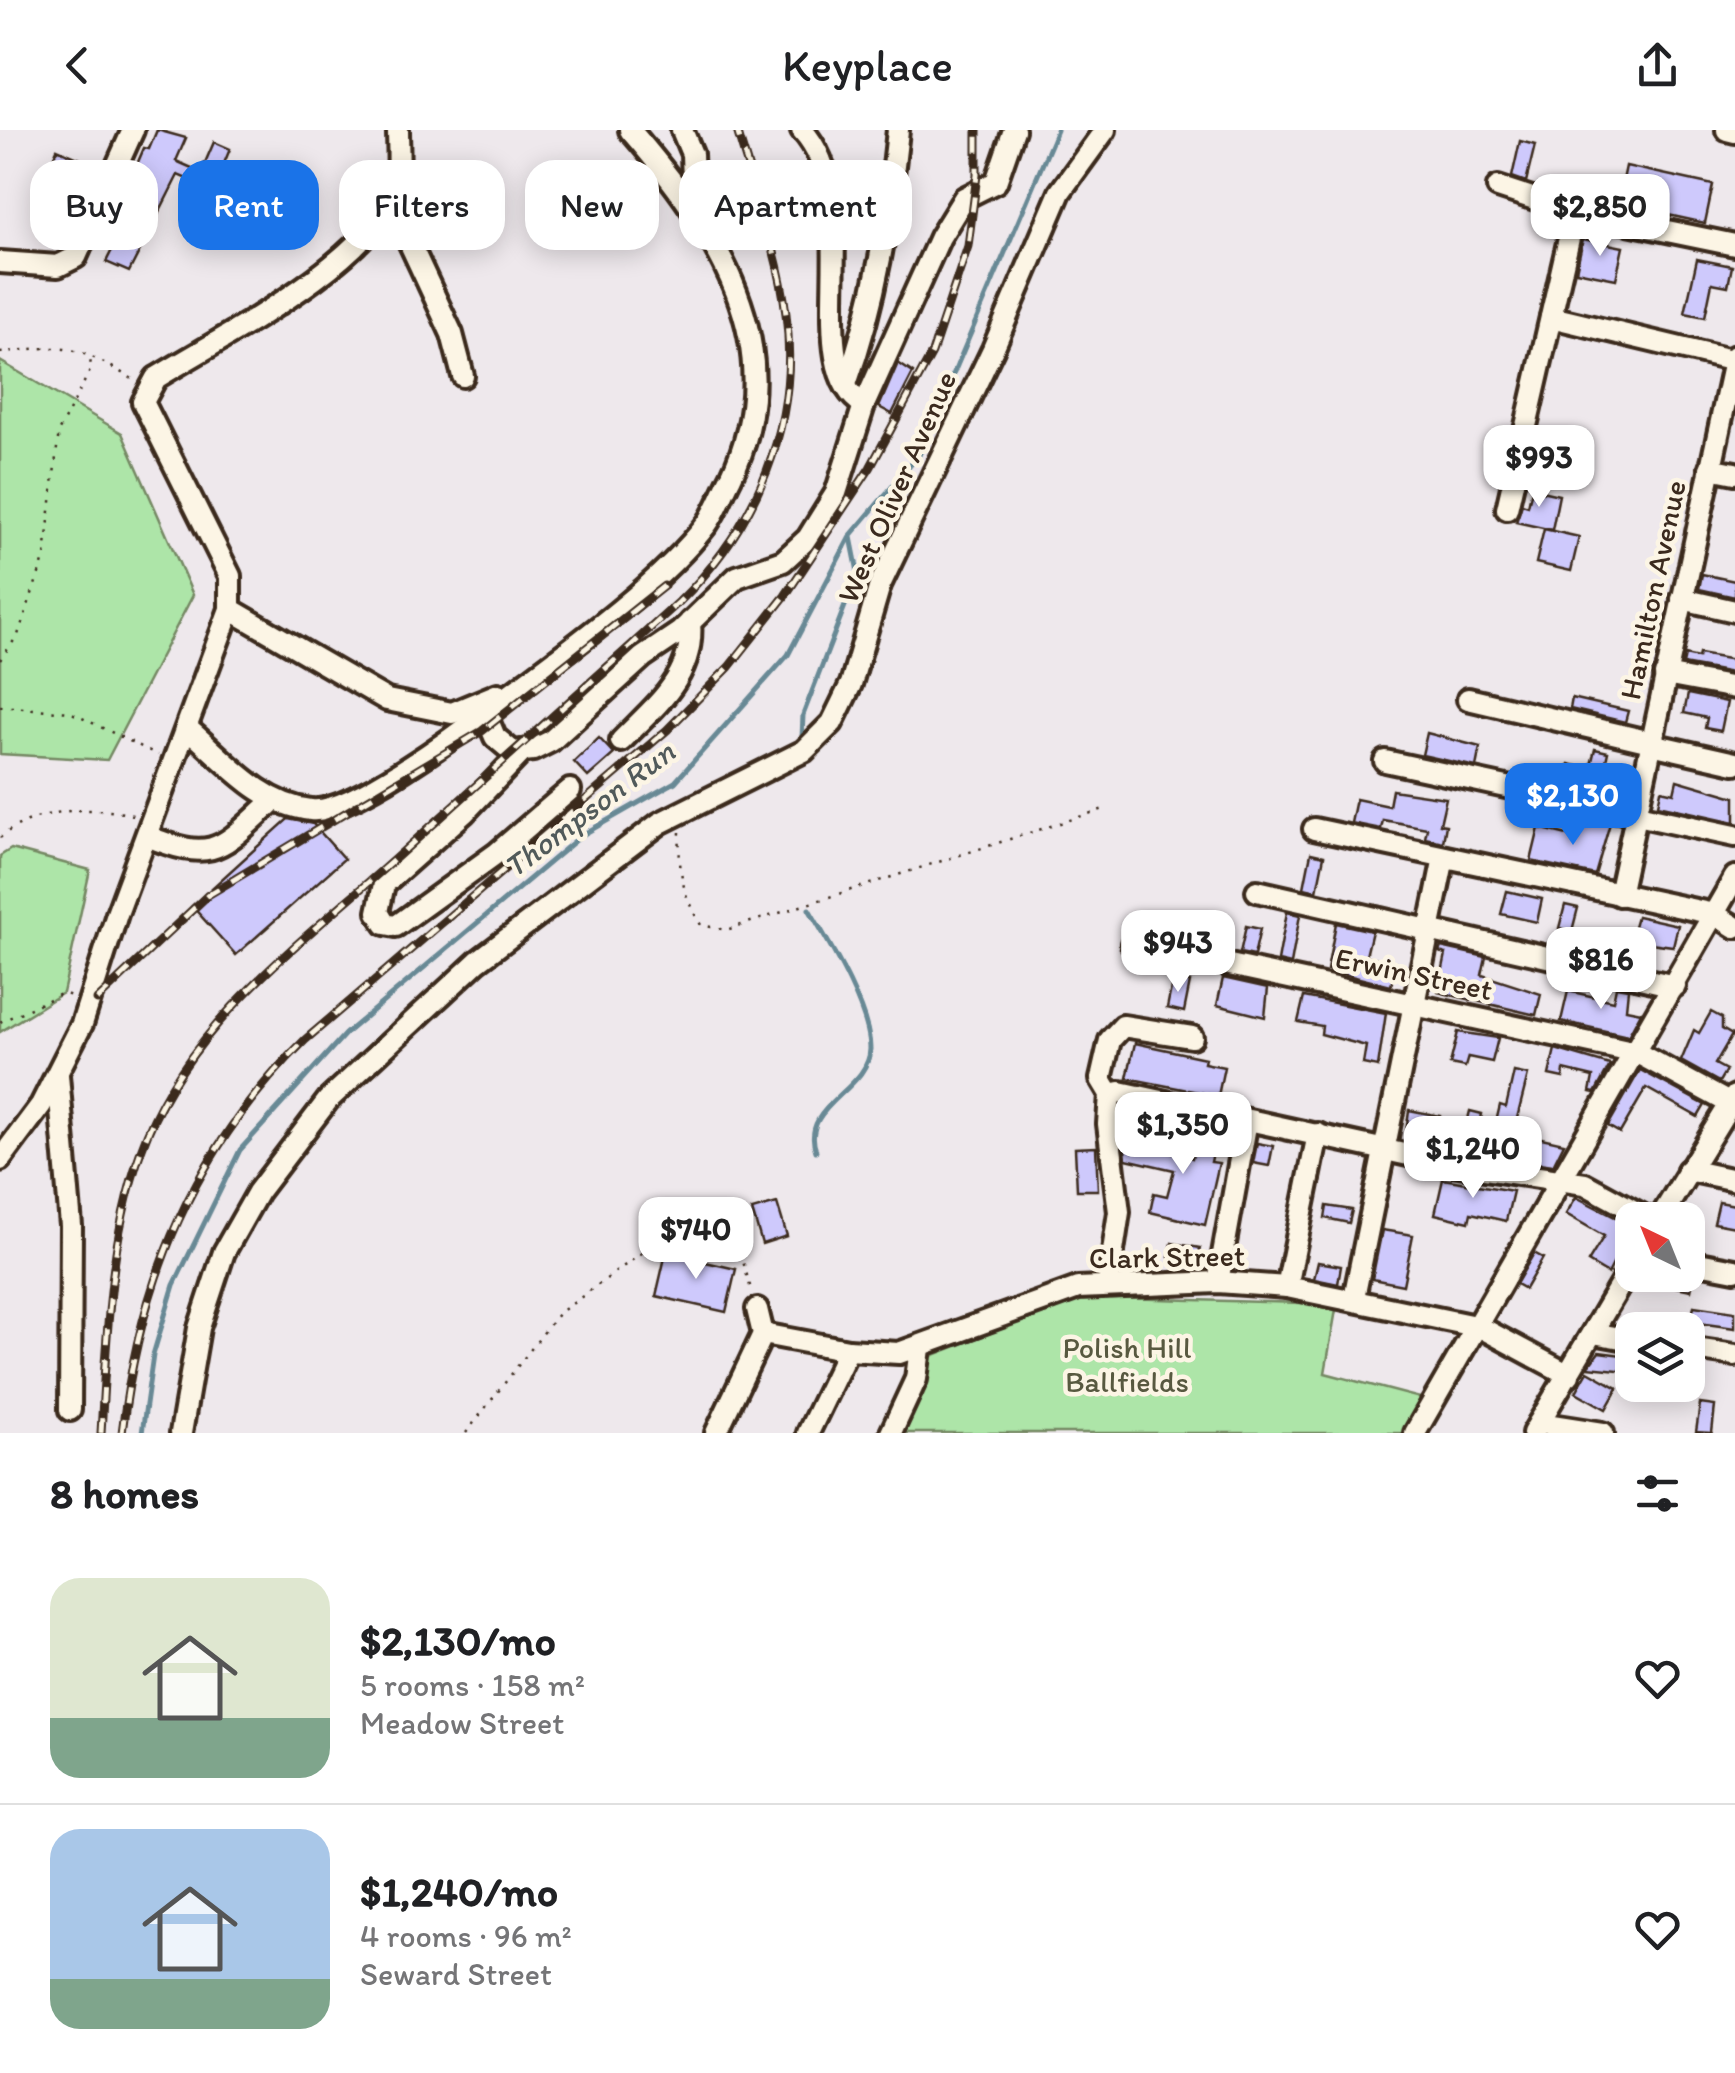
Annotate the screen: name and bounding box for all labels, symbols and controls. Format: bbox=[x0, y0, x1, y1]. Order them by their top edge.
icon: back bbox=[50, 38, 105, 93]
text: Keyplace bbox=[782, 38, 953, 92]
icon: share bbox=[1630, 38, 1685, 93]
chip: Buy bbox=[30, 160, 158, 250]
chip: Rent bbox=[178, 160, 319, 250]
chip: Filters bbox=[339, 160, 505, 250]
chip: New bbox=[525, 160, 659, 250]
chip: Apartment bbox=[679, 160, 912, 250]
pin: $2,850 bbox=[1519, 174, 1681, 259]
text: $2,850 bbox=[1553, 187, 1647, 225]
street label: West Oliver Avenue bbox=[829, 365, 964, 608]
pin: $993 bbox=[1480, 425, 1598, 510]
text: $993 bbox=[1505, 438, 1573, 476]
street label: Hamilton Avenue bbox=[1611, 477, 1694, 703]
water label: Thompson Run bbox=[496, 732, 683, 886]
pin: $2,130 bbox=[1492, 763, 1654, 848]
text: $2,130 bbox=[1527, 776, 1619, 814]
pin: $943 bbox=[1119, 910, 1237, 995]
text: $943 bbox=[1143, 923, 1213, 961]
pin: $816 bbox=[1542, 927, 1660, 1012]
street label: Erwin Street bbox=[1332, 939, 1496, 1008]
text: $816 bbox=[1568, 940, 1634, 978]
pin: $1,350 bbox=[1102, 1092, 1264, 1177]
text: $1,350 bbox=[1137, 1105, 1229, 1143]
pin: $1,240 bbox=[1392, 1116, 1554, 1201]
text: $1,240 bbox=[1426, 1129, 1520, 1167]
pin: $740 bbox=[637, 1197, 755, 1282]
north arrow bbox=[1615, 1202, 1705, 1292]
map controls bbox=[1615, 1202, 1705, 1402]
text: $740 bbox=[660, 1210, 732, 1248]
street label: Clark Street bbox=[1089, 1237, 1245, 1276]
button: layers bbox=[1615, 1312, 1705, 1402]
park label: Polish Hill Ballfields bbox=[1062, 1329, 1192, 1400]
icon: filters bbox=[1630, 1466, 1685, 1521]
text: 8 homes bbox=[50, 1468, 199, 1519]
text: $2,130/mo bbox=[360, 1615, 556, 1666]
icon: home bbox=[130, 1618, 250, 1738]
icon: heart bbox=[1630, 1651, 1685, 1706]
text: 5 rooms · 158 m² bbox=[360, 1666, 585, 1704]
text: Meadow Street bbox=[360, 1704, 564, 1742]
text: $1,240/mo bbox=[360, 1866, 558, 1917]
icon: home bbox=[130, 1869, 250, 1989]
icon: heart bbox=[1630, 1902, 1685, 1957]
text: 4 rooms · 96 m² bbox=[360, 1917, 572, 1955]
text: Seward Street bbox=[360, 1955, 552, 1993]

